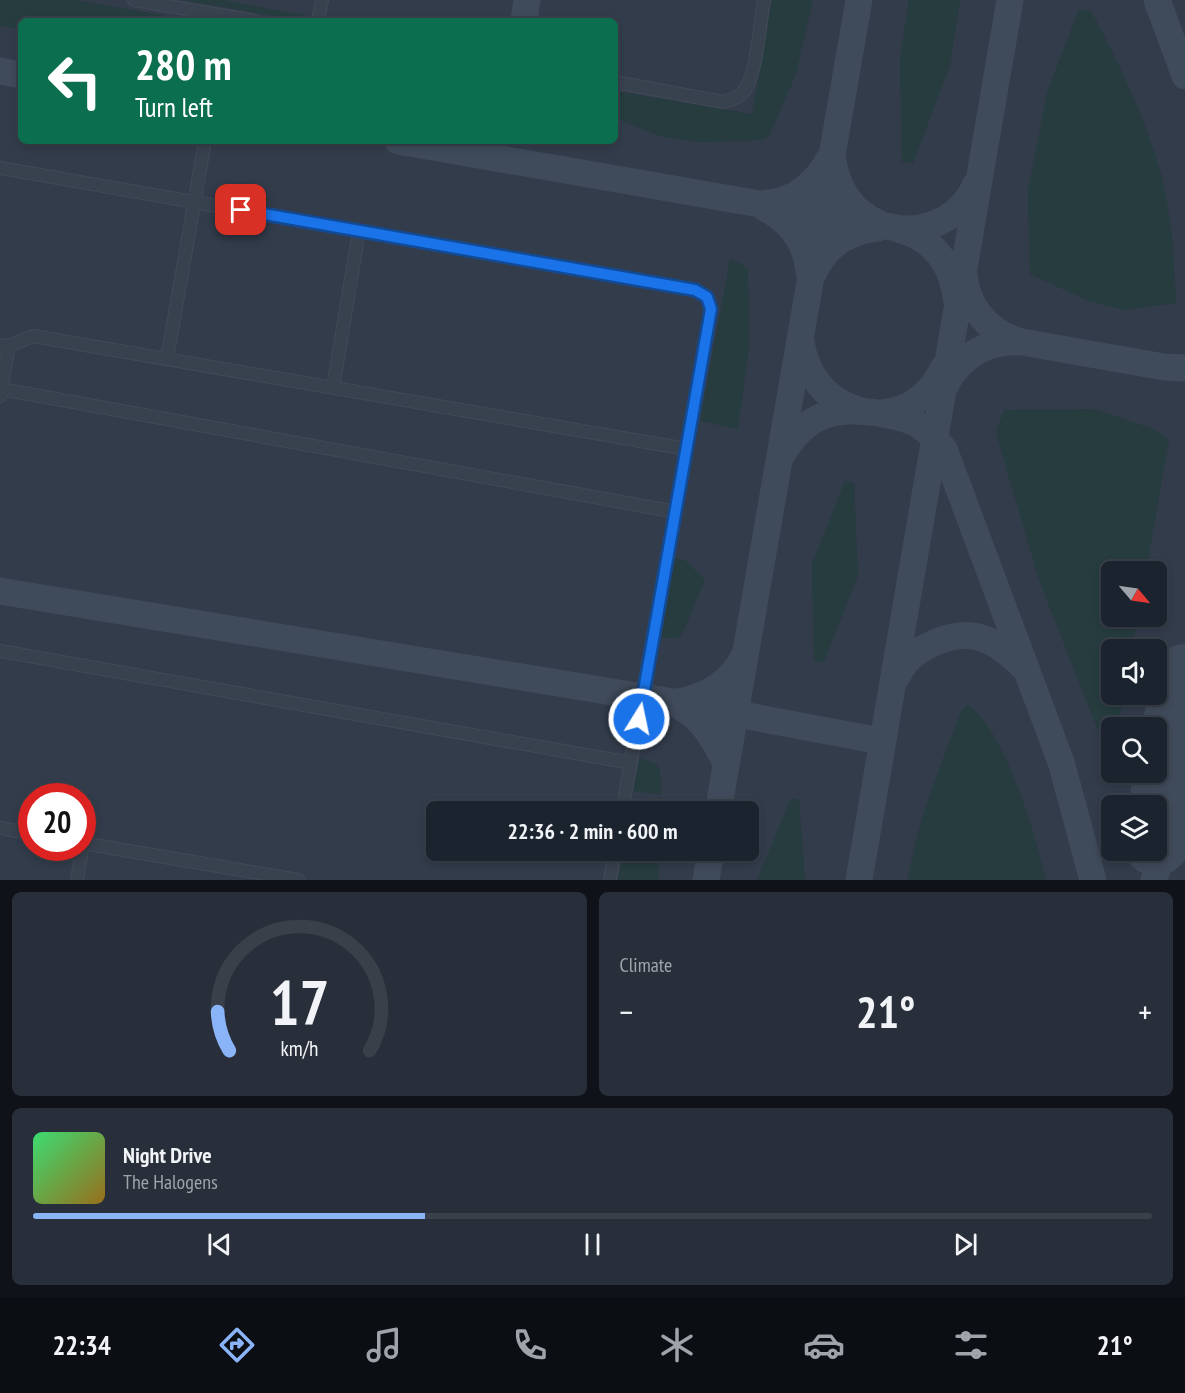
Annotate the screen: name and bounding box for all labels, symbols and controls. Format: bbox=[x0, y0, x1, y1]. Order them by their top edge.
text: 280 m bbox=[135, 37, 232, 92]
icon: left bbox=[36, 42, 114, 120]
text: Turn left bbox=[135, 90, 213, 124]
pin bbox=[215, 184, 266, 235]
icon: arrive bbox=[224, 193, 257, 226]
north arrow bbox=[1101, 561, 1167, 627]
map controls bbox=[1101, 561, 1167, 861]
button: sound bbox=[1101, 639, 1167, 705]
position arrow bbox=[607, 687, 671, 751]
button: search bbox=[1101, 717, 1167, 783]
speed limit sign: 20 bbox=[18, 783, 96, 861]
button: layers bbox=[1101, 795, 1167, 861]
text: 22:36 · 2 min · 600 m bbox=[507, 817, 678, 845]
text: Climate bbox=[620, 952, 672, 978]
text: 17 bbox=[269, 961, 329, 1042]
text: 21° bbox=[856, 982, 915, 1040]
text: − bbox=[620, 990, 633, 1033]
text: + bbox=[1138, 990, 1152, 1033]
text: km/h bbox=[280, 1034, 318, 1062]
text: Night Drive bbox=[123, 1141, 212, 1169]
text: The Halogens bbox=[123, 1169, 218, 1195]
icon: previous bbox=[203, 1228, 236, 1261]
icon: pause bbox=[576, 1228, 609, 1261]
icon: next bbox=[949, 1228, 982, 1261]
icon: directions bbox=[216, 1324, 258, 1366]
icon: music bbox=[363, 1324, 405, 1366]
icon: phone bbox=[509, 1324, 551, 1366]
icon: climate bbox=[656, 1324, 698, 1366]
icon: car bbox=[803, 1324, 845, 1366]
icon: filters bbox=[950, 1324, 992, 1366]
text: 22:34 bbox=[52, 1328, 111, 1362]
text: 21° bbox=[1097, 1328, 1132, 1362]

